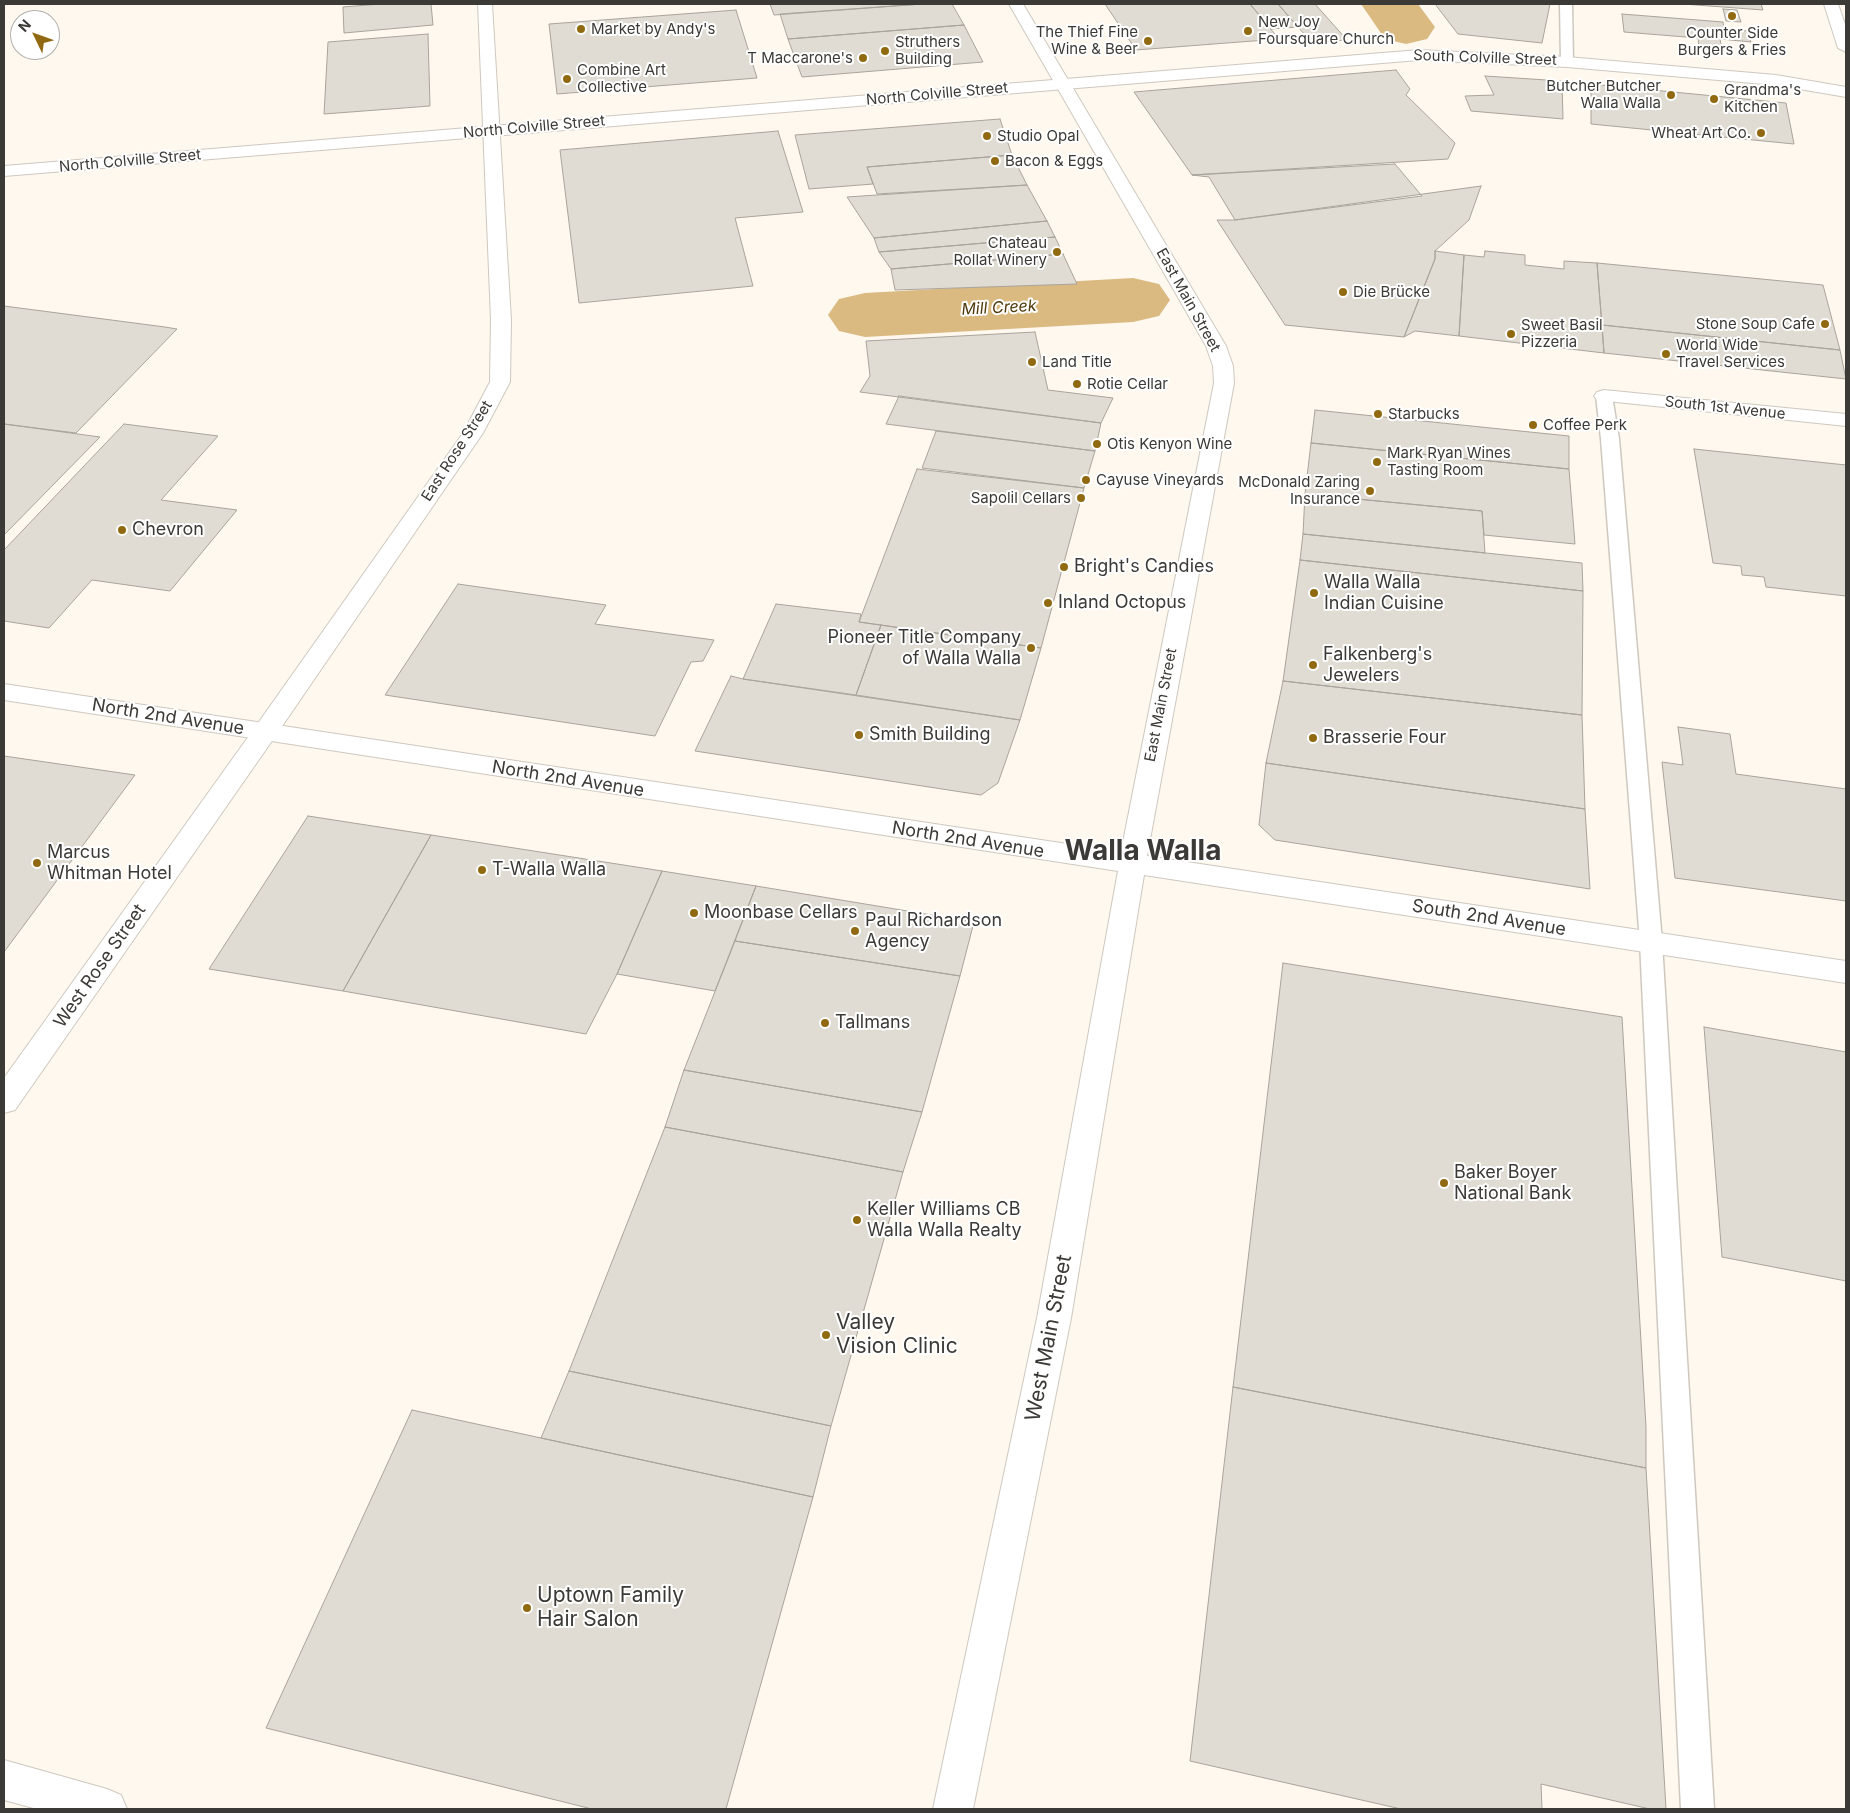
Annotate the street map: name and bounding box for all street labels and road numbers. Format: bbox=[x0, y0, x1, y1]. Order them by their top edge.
street label: South Colville Street bbox=[1413, 46, 1557, 70]
street label: North Colville Street bbox=[865, 79, 1009, 109]
street label: North Colville Street bbox=[462, 112, 606, 142]
street label: North Colville Street bbox=[58, 146, 202, 176]
street label: East Main Street bbox=[1152, 245, 1224, 355]
street label: South 1st Avenue bbox=[1664, 393, 1786, 423]
street label: East Rose Street bbox=[418, 397, 496, 505]
street label: East Main Street bbox=[1141, 647, 1181, 763]
street label: North 2nd Avenue bbox=[90, 694, 246, 740]
street label: North 2nd Avenue bbox=[490, 756, 646, 802]
street label: North 2nd Avenue bbox=[890, 817, 1046, 863]
street label: South 2nd Avenue bbox=[1411, 895, 1567, 941]
street label: West Rose Street bbox=[49, 900, 151, 1032]
street label: West Main Street bbox=[1020, 1253, 1078, 1423]

